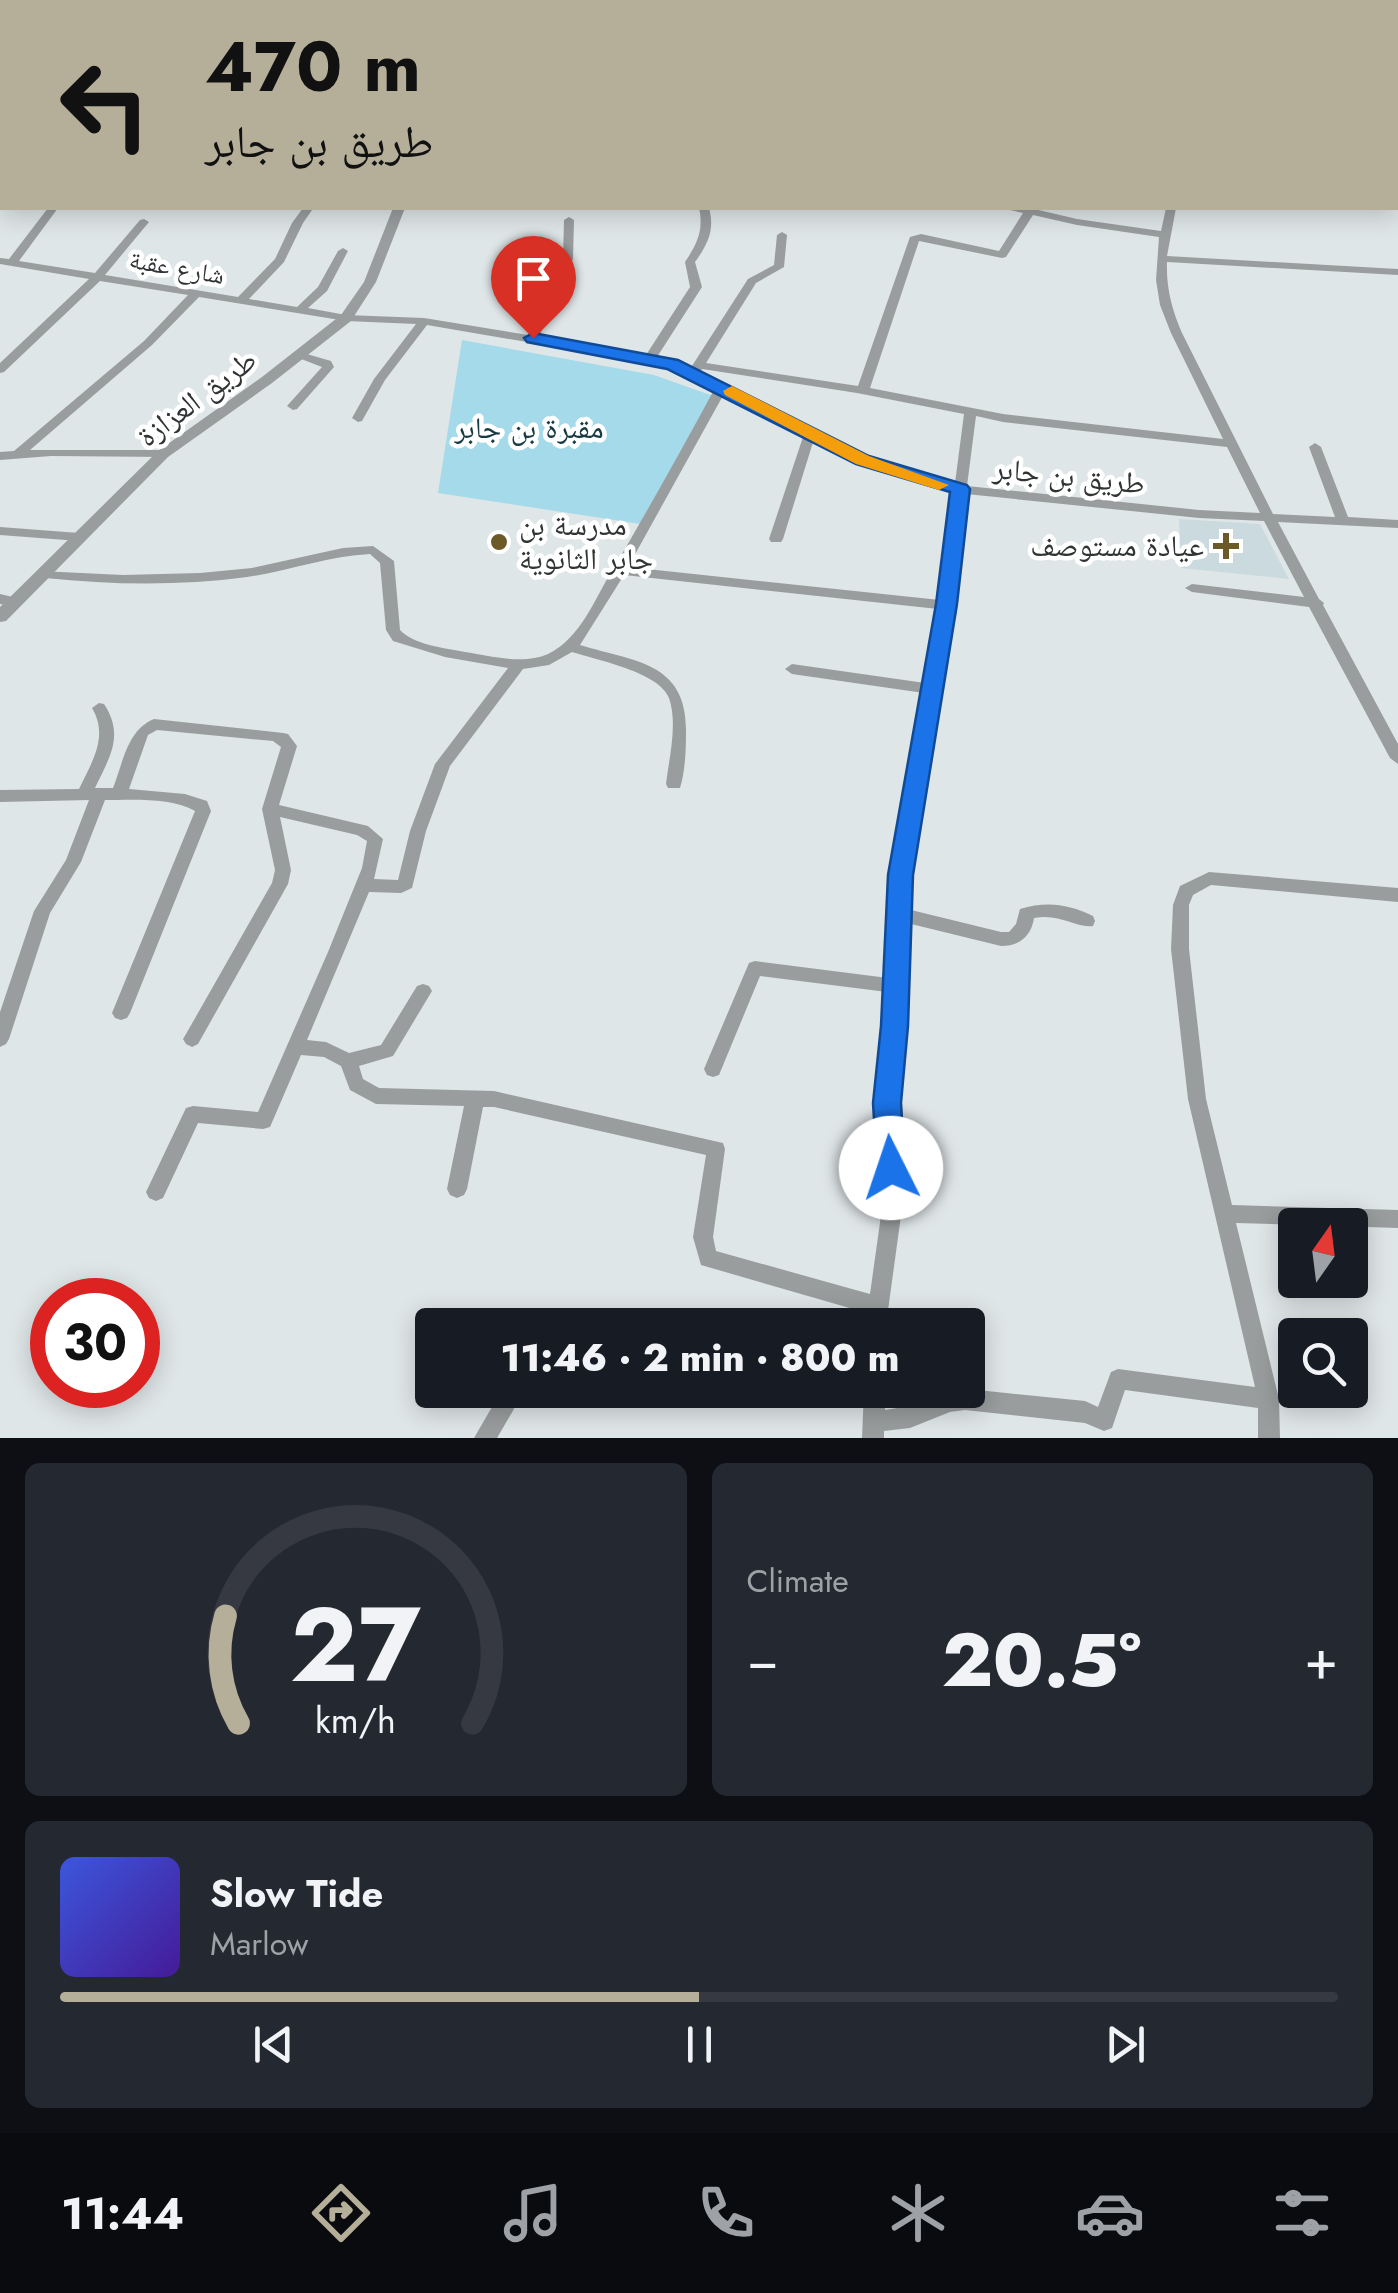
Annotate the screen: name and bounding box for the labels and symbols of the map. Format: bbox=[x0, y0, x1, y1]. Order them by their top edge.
pin bbox=[491, 236, 576, 339]
street label: شارع عقبة bbox=[127, 241, 227, 293]
street label: طريق العزازة bbox=[128, 338, 265, 457]
park label: مقبرة بن جابر bbox=[453, 406, 604, 449]
street label: طريق بن جابر bbox=[990, 446, 1147, 505]
place label: مدرسة بن جابر الثانوية bbox=[519, 503, 653, 580]
place label: عيادة مستوصف bbox=[1030, 524, 1204, 567]
marker: مدرسة بن جابر الثانوية bbox=[488, 531, 510, 553]
marker: عيادة مستوصف bbox=[1213, 533, 1239, 559]
position arrow bbox=[839, 1116, 943, 1220]
north arrow bbox=[1278, 1208, 1368, 1298]
speed limit sign: 30 bbox=[30, 1278, 160, 1408]

